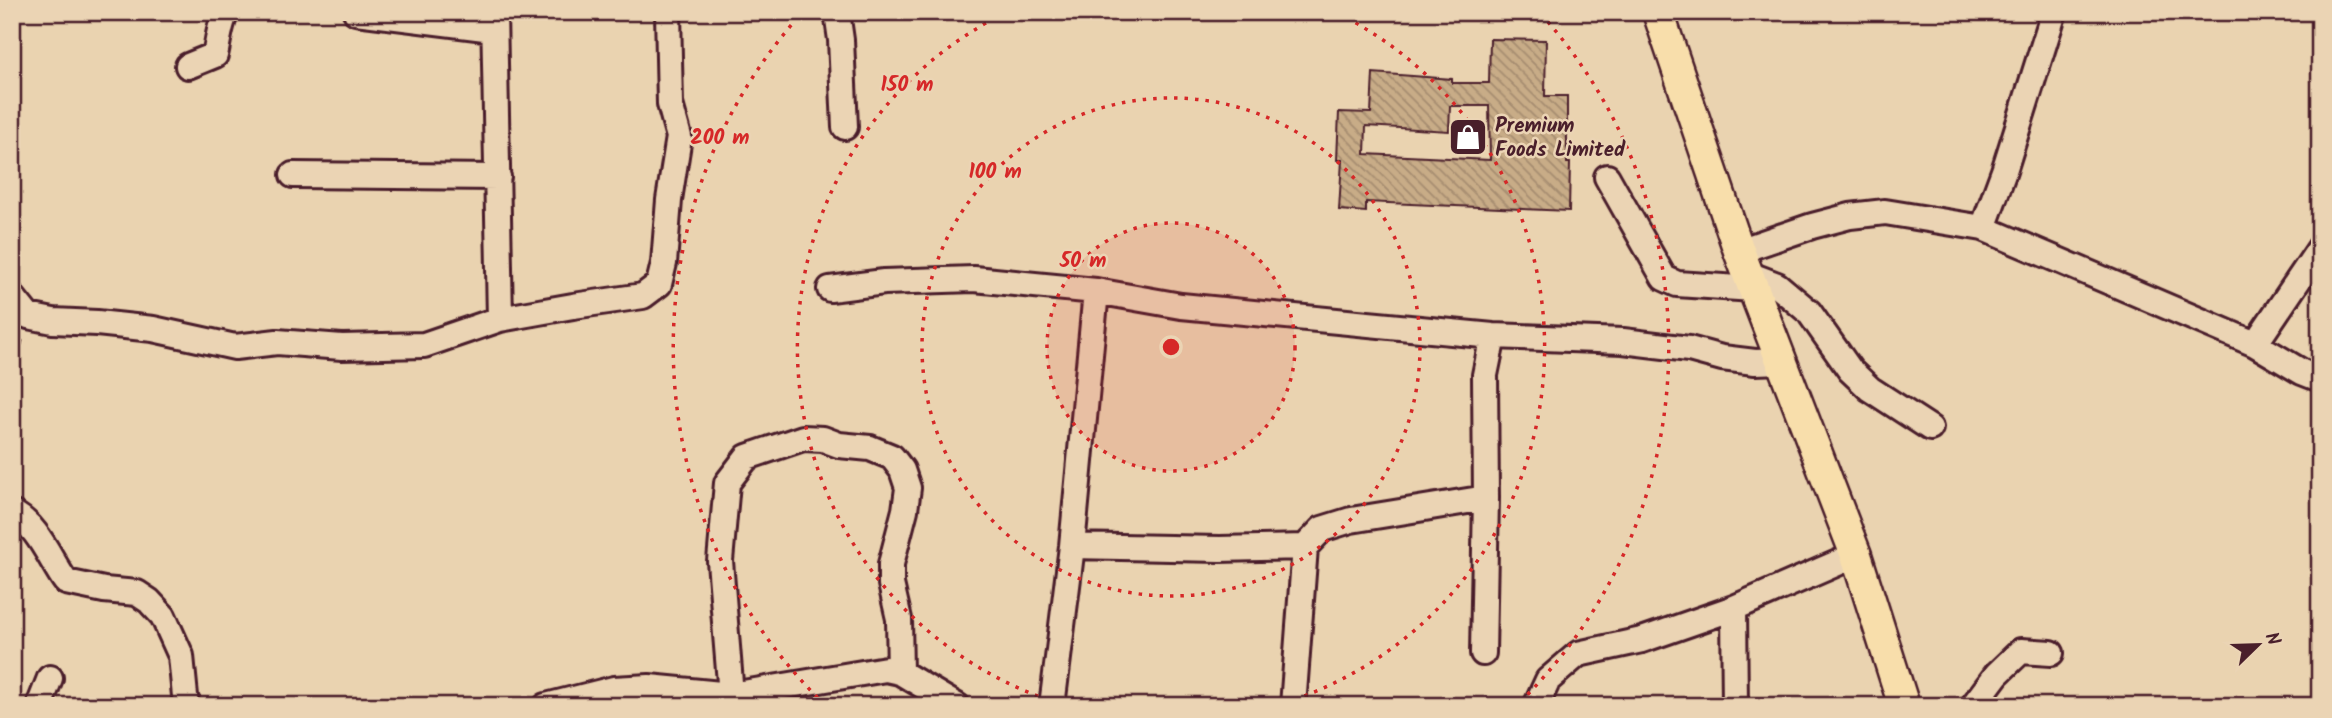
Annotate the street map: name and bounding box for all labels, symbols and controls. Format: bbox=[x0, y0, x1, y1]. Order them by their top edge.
text: 150 m bbox=[880, 69, 934, 102]
place label: Premium Foods Limited bbox=[1495, 110, 1626, 167]
shop icon: Premium Foods Limited bbox=[1447, 116, 1489, 158]
text: 200 m bbox=[690, 122, 750, 155]
text: 100 m bbox=[968, 156, 1022, 189]
text: 50 m bbox=[1059, 245, 1106, 278]
centre of rings bbox=[1159, 335, 1183, 359]
north arrow bbox=[2224, 610, 2294, 680]
text: N bbox=[2256, 628, 2288, 651]

